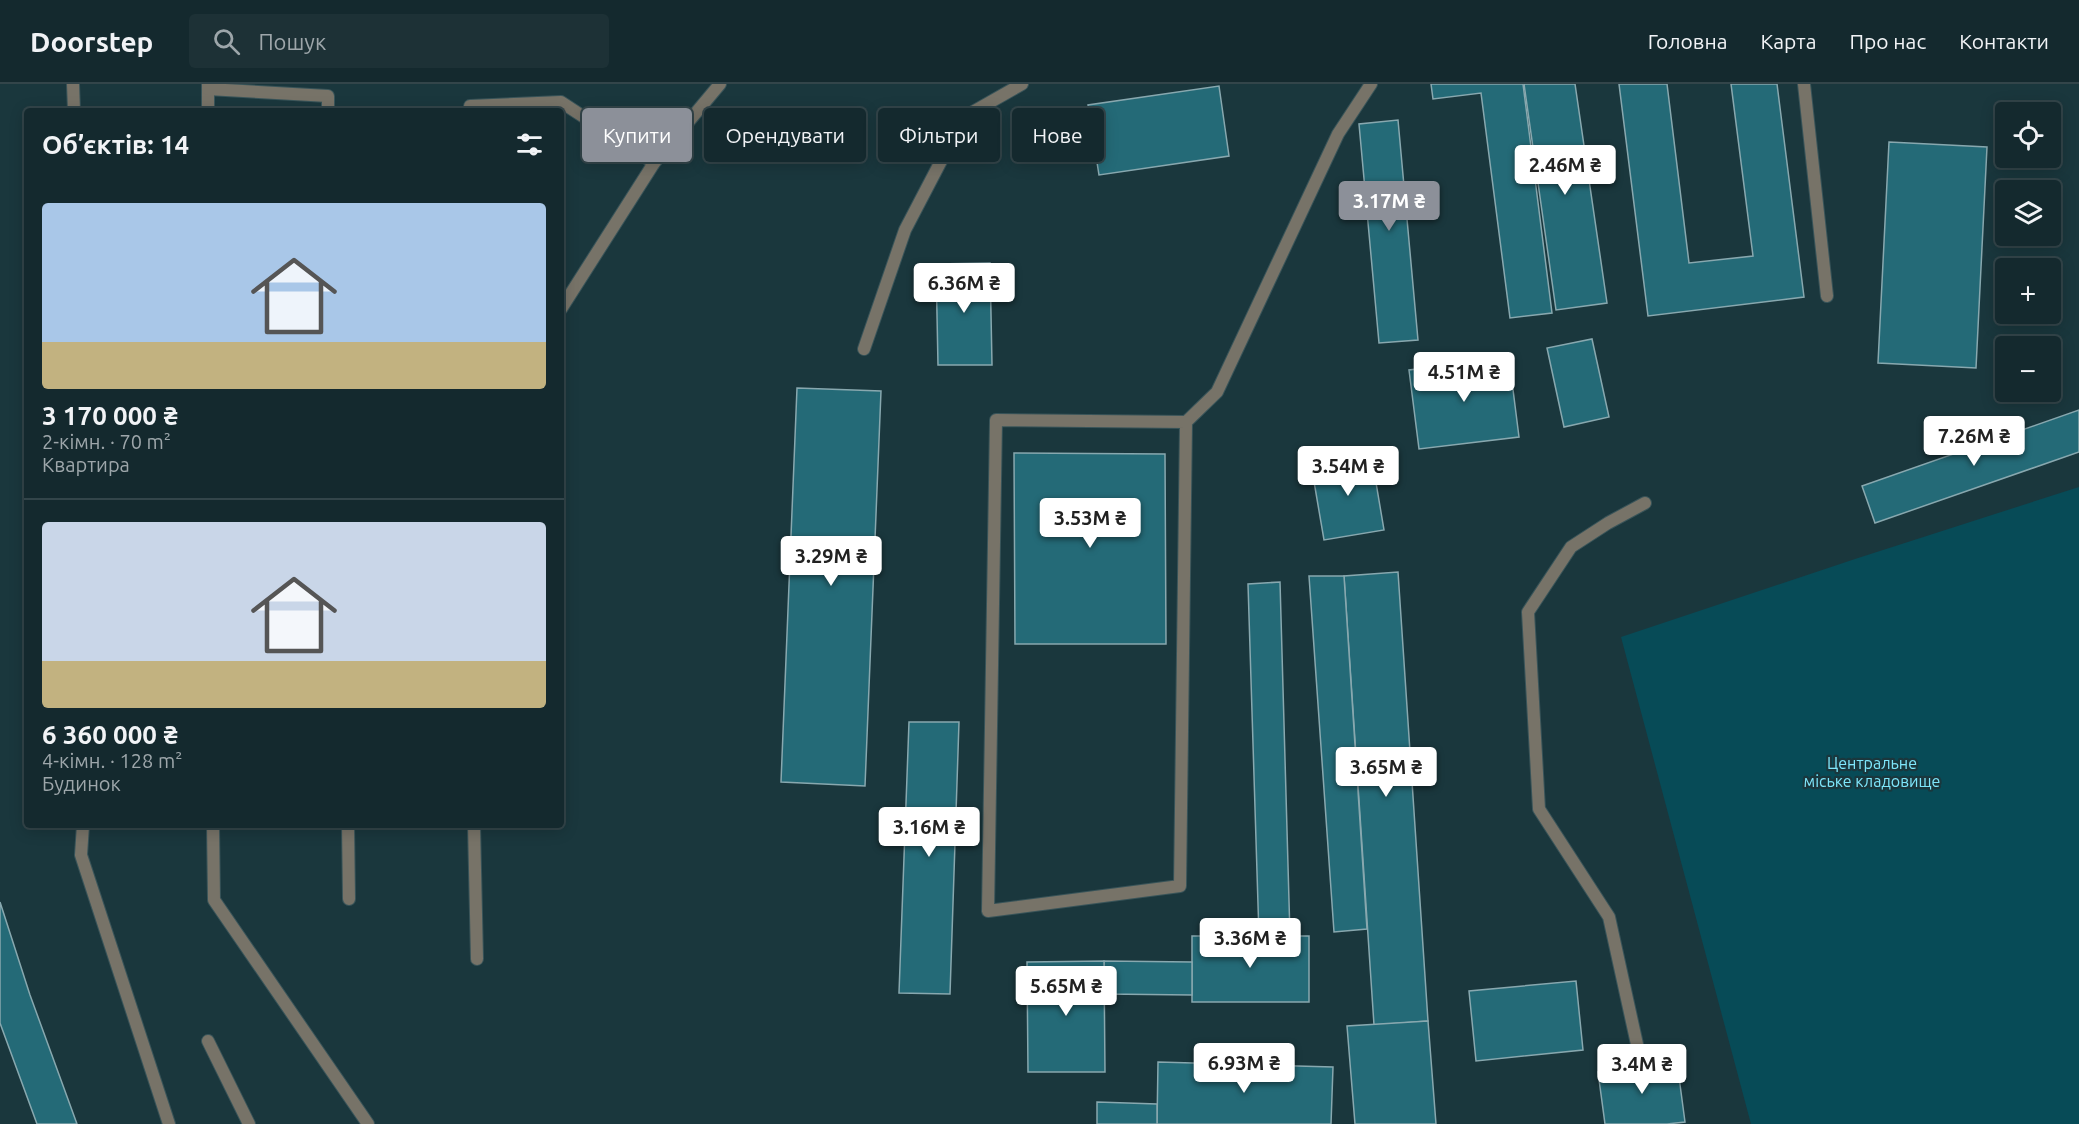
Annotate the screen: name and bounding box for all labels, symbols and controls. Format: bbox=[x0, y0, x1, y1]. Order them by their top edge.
search box bbox=[189, 14, 609, 68]
icon: search bbox=[210, 25, 243, 58]
text: Doorstep bbox=[30, 26, 153, 57]
text: Пошук bbox=[258, 29, 326, 54]
text: Головна bbox=[1648, 29, 1728, 53]
text: Карта bbox=[1761, 29, 1816, 53]
text: Про нас bbox=[1849, 29, 1926, 53]
text: Контакти bbox=[1959, 29, 2049, 53]
map controls bbox=[1995, 102, 2061, 402]
button: locate bbox=[1995, 102, 2061, 168]
chip: Купити bbox=[582, 108, 692, 162]
chip: Орендувати bbox=[704, 108, 866, 162]
chip: Фільтри bbox=[878, 108, 1000, 162]
chip: Нове bbox=[1012, 108, 1104, 162]
icon: filters bbox=[513, 128, 546, 161]
text: Об’єктів: 14 bbox=[42, 130, 189, 159]
pin: 2.46M ₴ bbox=[1510, 145, 1620, 196]
text: 2.46M ₴ bbox=[1529, 153, 1601, 176]
button: layers bbox=[1995, 180, 2061, 246]
pin: 3.17M ₴ bbox=[1334, 181, 1444, 232]
text: 3.17M ₴ bbox=[1353, 189, 1425, 212]
icon: home bbox=[240, 242, 348, 350]
button: + bbox=[1995, 258, 2061, 324]
pin: 6.36M ₴ bbox=[909, 263, 1019, 314]
text: 6.36M ₴ bbox=[928, 271, 1000, 294]
button: − bbox=[1995, 336, 2061, 402]
pin: 4.51M ₴ bbox=[1409, 352, 1519, 403]
text: 4.51M ₴ bbox=[1428, 360, 1500, 383]
text: 3 170 000 ₴ bbox=[42, 401, 178, 430]
pin: 7.26M ₴ bbox=[1919, 416, 2029, 467]
text: 7.26M ₴ bbox=[1938, 424, 2010, 447]
text: 2-кімн. · 70 m² bbox=[42, 430, 171, 453]
pin: 3.54M ₴ bbox=[1293, 446, 1403, 497]
text: Квартира bbox=[42, 453, 130, 476]
text: 3.54M ₴ bbox=[1312, 454, 1384, 477]
pin: 3.53M ₴ bbox=[1035, 498, 1145, 549]
text: 3.53M ₴ bbox=[1054, 506, 1126, 529]
pin: 3.29M ₴ bbox=[776, 536, 886, 587]
text: 3.29M ₴ bbox=[795, 544, 867, 567]
icon: home bbox=[240, 561, 348, 669]
text: 6 360 000 ₴ bbox=[42, 720, 178, 749]
pin: 3.65M ₴ bbox=[1331, 747, 1441, 798]
text: 4-кімн. · 128 m² bbox=[42, 749, 182, 772]
park label: Центральне міське кладовище bbox=[1804, 754, 1940, 790]
text: 3.65M ₴ bbox=[1350, 755, 1422, 778]
text: Будинок bbox=[42, 772, 121, 795]
pin: 3.16M ₴ bbox=[874, 807, 984, 858]
text: 3.16M ₴ bbox=[893, 815, 965, 838]
pin: 3.36M ₴ bbox=[1195, 918, 1305, 969]
text: 3.36M ₴ bbox=[1214, 926, 1286, 949]
pin: 5.65M ₴ bbox=[1011, 966, 1121, 1017]
text: 5.65M ₴ bbox=[1030, 974, 1102, 997]
pin: 6.93M ₴ bbox=[1189, 1043, 1299, 1094]
pin: 3.4M ₴ bbox=[1593, 1044, 1691, 1095]
text: 6.93M ₴ bbox=[1208, 1051, 1280, 1074]
text: 3.4M ₴ bbox=[1611, 1052, 1673, 1075]

